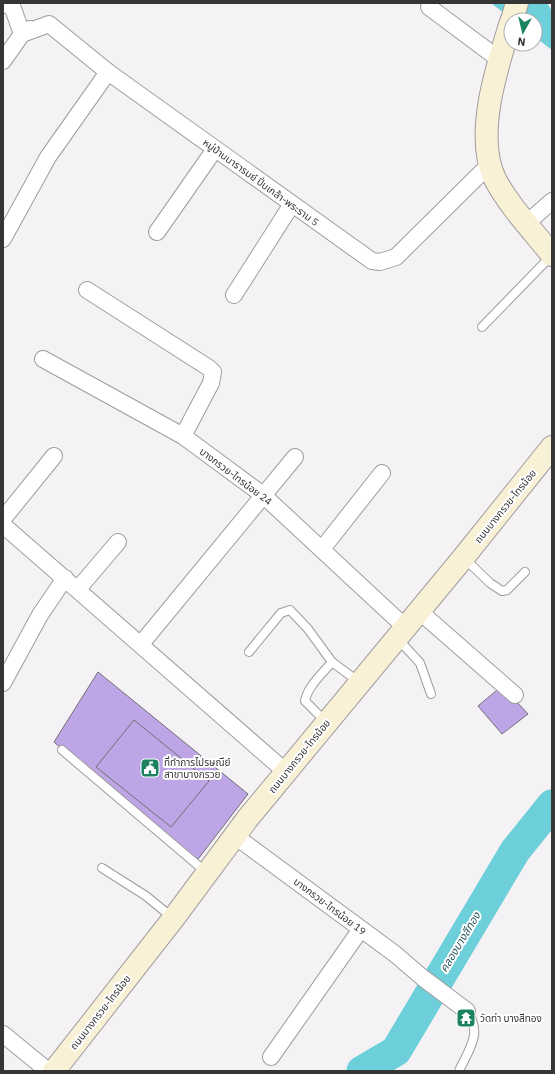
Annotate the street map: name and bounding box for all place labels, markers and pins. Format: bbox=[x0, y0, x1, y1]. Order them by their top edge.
place label: ที่ทำการไปรษณีย์ สาขาบางกรวย bbox=[164, 755, 231, 781]
public building icon: ที่ทำการไปรษณีย์ สาขาบางกรวย bbox=[139, 757, 161, 779]
temple icon: วัดท่า บางสีทอง bbox=[455, 1007, 477, 1029]
place label: วัดท่า บางสีทอง bbox=[480, 1012, 542, 1025]

